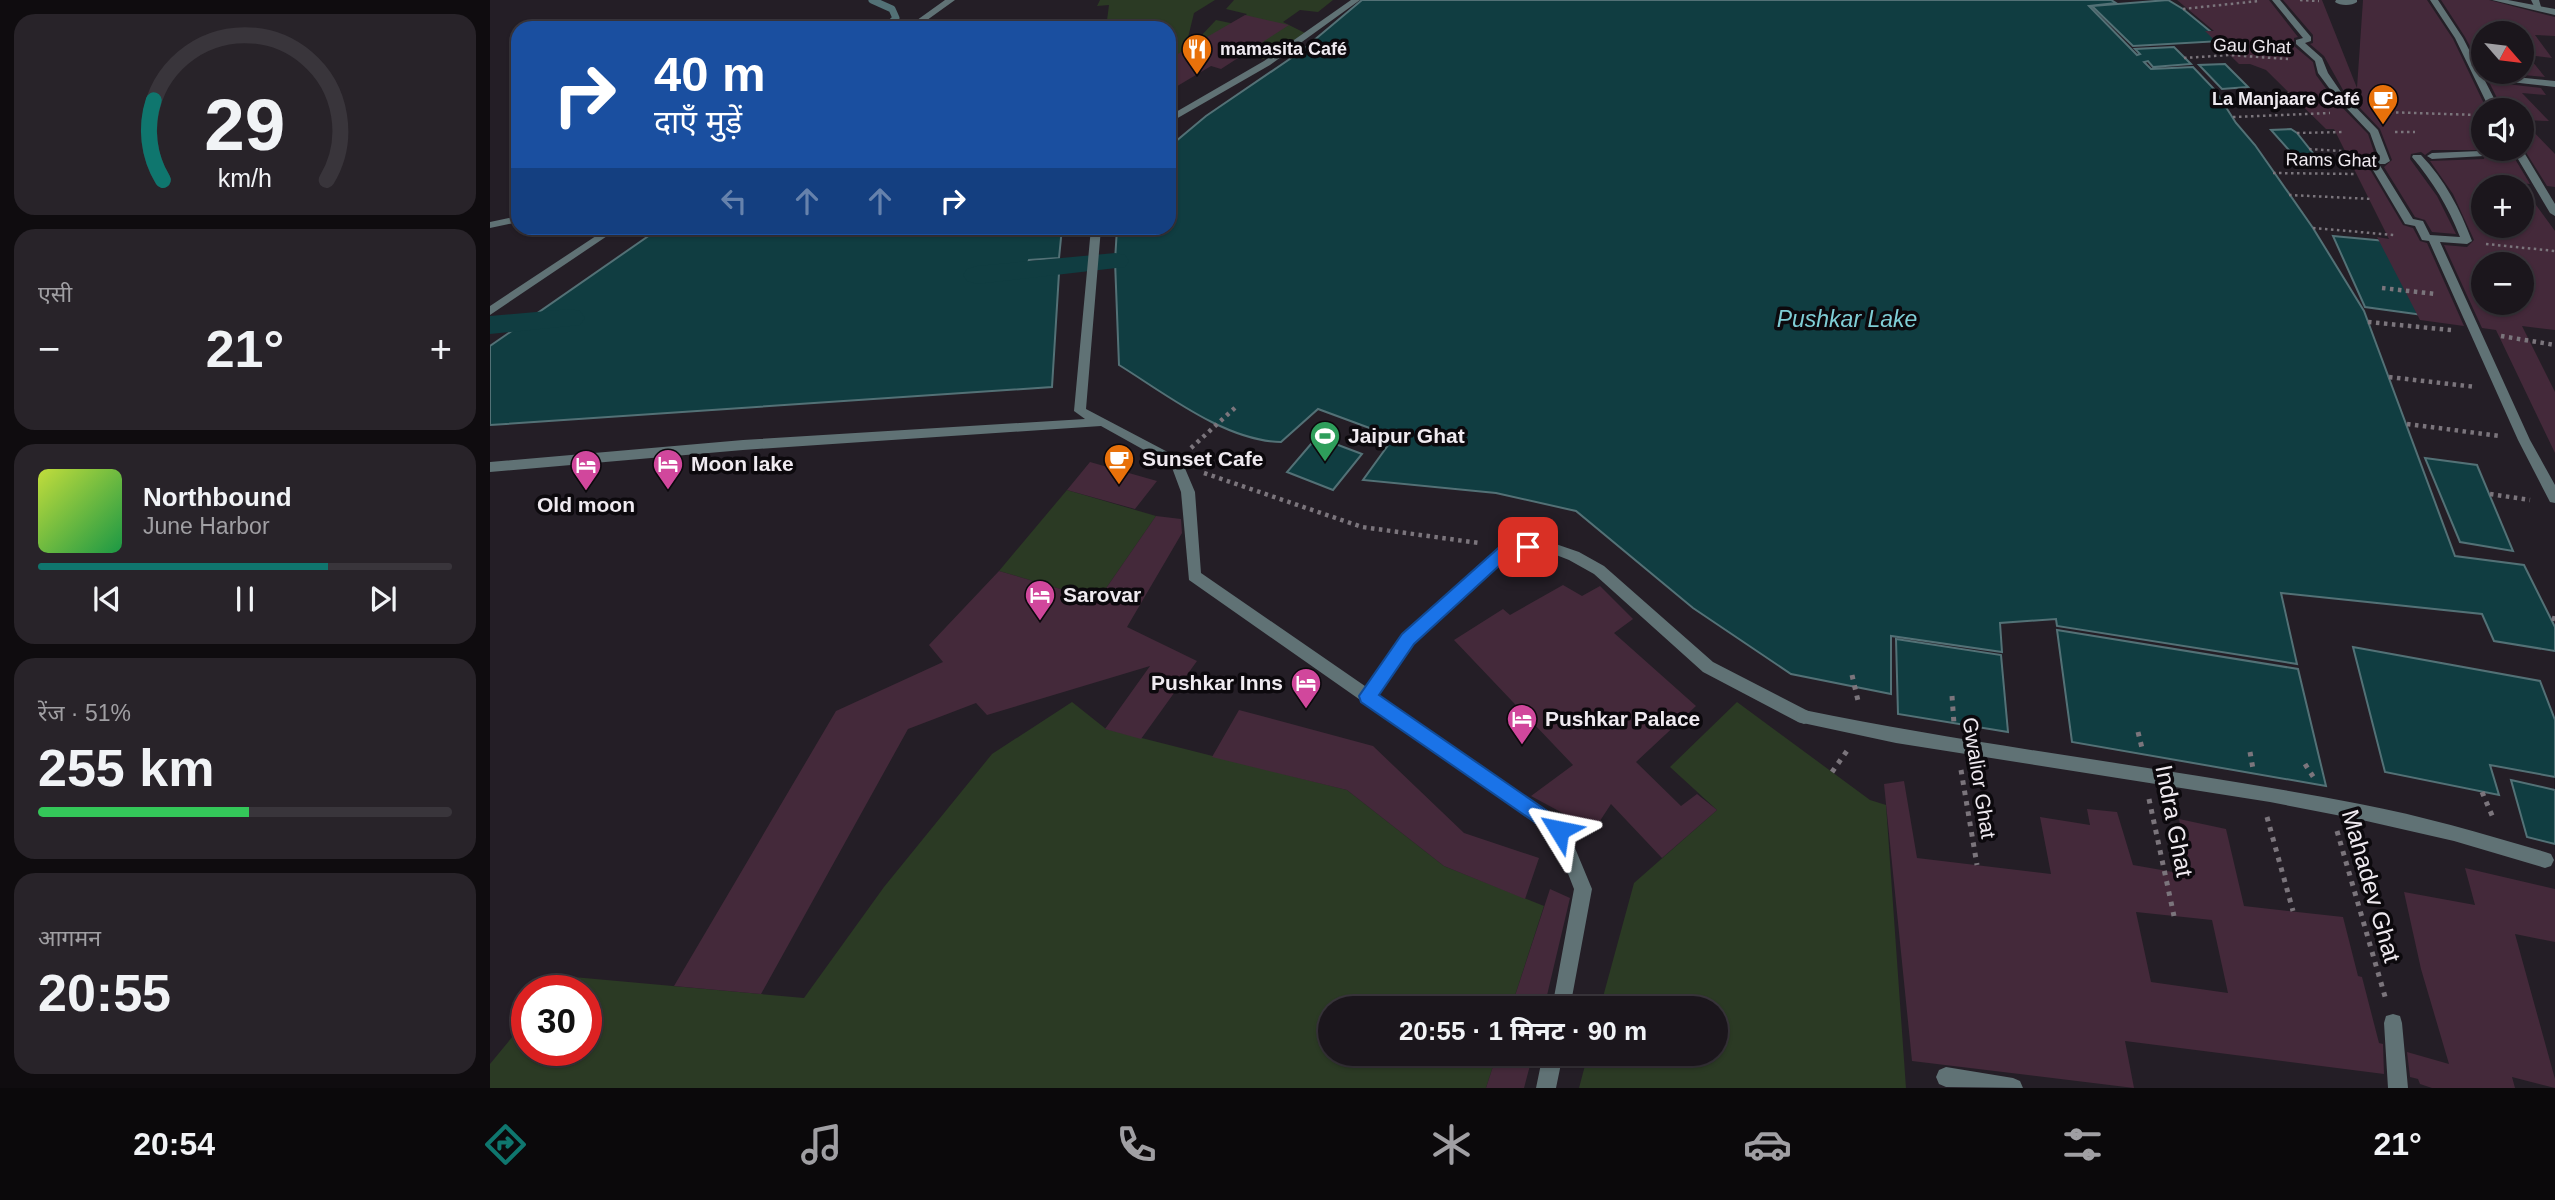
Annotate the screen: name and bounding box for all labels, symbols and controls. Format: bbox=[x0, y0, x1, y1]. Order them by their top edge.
north arrow bbox=[2471, 21, 2534, 84]
map controls bbox=[2471, 21, 2534, 315]
restaurant icon: mamasita Café bbox=[1180, 32, 1214, 76]
street label: Gau Ghat bbox=[2213, 35, 2291, 57]
place label: mamasita Café bbox=[1220, 39, 1347, 59]
text: 40 m bbox=[654, 47, 766, 101]
icon: right bbox=[539, 49, 630, 140]
cafe icon: La Manjaare Café bbox=[2366, 82, 2400, 126]
text: 29 bbox=[205, 85, 285, 166]
place label: La Manjaare Café bbox=[2212, 89, 2360, 109]
button: sound bbox=[2471, 98, 2534, 161]
text: दाएँ मुड़ें bbox=[654, 104, 742, 140]
street label: Rams Ghat bbox=[2285, 149, 2377, 171]
text: km/h bbox=[218, 164, 272, 192]
button: + bbox=[2471, 175, 2534, 238]
icon: left bbox=[715, 182, 753, 220]
icon: ahead bbox=[788, 182, 826, 220]
icon: ahead bbox=[861, 182, 899, 220]
icon: right bbox=[934, 182, 972, 220]
button: − bbox=[2471, 252, 2534, 315]
text: एसी bbox=[38, 281, 72, 307]
water label: Pushkar Lake bbox=[1777, 306, 1917, 332]
text: 21° bbox=[206, 320, 284, 378]
text: − bbox=[38, 328, 60, 370]
text: + bbox=[430, 328, 452, 370]
sports icon: Jaipur Ghat bbox=[1308, 419, 1342, 463]
place label: Jaipur Ghat bbox=[1348, 424, 1465, 447]
cafe icon: Sunset Cafe bbox=[1102, 442, 1136, 486]
hotel icon: Moon lake bbox=[651, 447, 685, 491]
place label: Sunset Cafe bbox=[1142, 447, 1263, 470]
hotel icon: Old moon bbox=[569, 448, 603, 492]
place label: Moon lake bbox=[691, 452, 794, 475]
text: Northbound bbox=[143, 482, 292, 512]
place label: Old moon bbox=[537, 493, 635, 516]
text: June Harbor bbox=[143, 513, 270, 539]
pin bbox=[1498, 517, 1558, 577]
icon: arrive bbox=[1509, 528, 1547, 566]
hotel icon: Sarovar bbox=[1023, 578, 1057, 622]
icon: previous bbox=[88, 580, 126, 618]
icon: pause bbox=[226, 580, 264, 618]
icon: next bbox=[364, 580, 402, 618]
place label: Sarovar bbox=[1063, 583, 1141, 606]
hotel icon: Pushkar Inns bbox=[1289, 666, 1323, 710]
place label: Pushkar Inns bbox=[1151, 671, 1283, 694]
text: रेंज · 51% bbox=[38, 700, 131, 726]
hotel icon: Pushkar Palace bbox=[1505, 702, 1539, 746]
place label: Pushkar Palace bbox=[1545, 707, 1700, 730]
street label: Gwalior Ghat bbox=[1959, 716, 2000, 840]
text: 255 km bbox=[38, 739, 214, 797]
street label: Indra Ghat bbox=[2150, 763, 2199, 879]
position arrow bbox=[1522, 793, 1596, 867]
street label: Mahadev Ghat bbox=[2337, 806, 2406, 966]
text: आगमन bbox=[38, 925, 101, 951]
text: 20:55 bbox=[38, 964, 171, 1022]
speed limit sign: 30 bbox=[511, 975, 602, 1066]
text: 20:55 · 1 मिनट · 90 m bbox=[1399, 1016, 1647, 1046]
icon: directions bbox=[481, 1120, 530, 1169]
icon: music bbox=[797, 1120, 846, 1169]
icon: phone bbox=[1112, 1120, 1161, 1169]
icon: climate bbox=[1427, 1120, 1476, 1169]
icon: car bbox=[1743, 1120, 1792, 1169]
icon: filters bbox=[2058, 1120, 2107, 1169]
text: 20:54 bbox=[133, 1126, 215, 1162]
text: 21° bbox=[2373, 1126, 2422, 1162]

